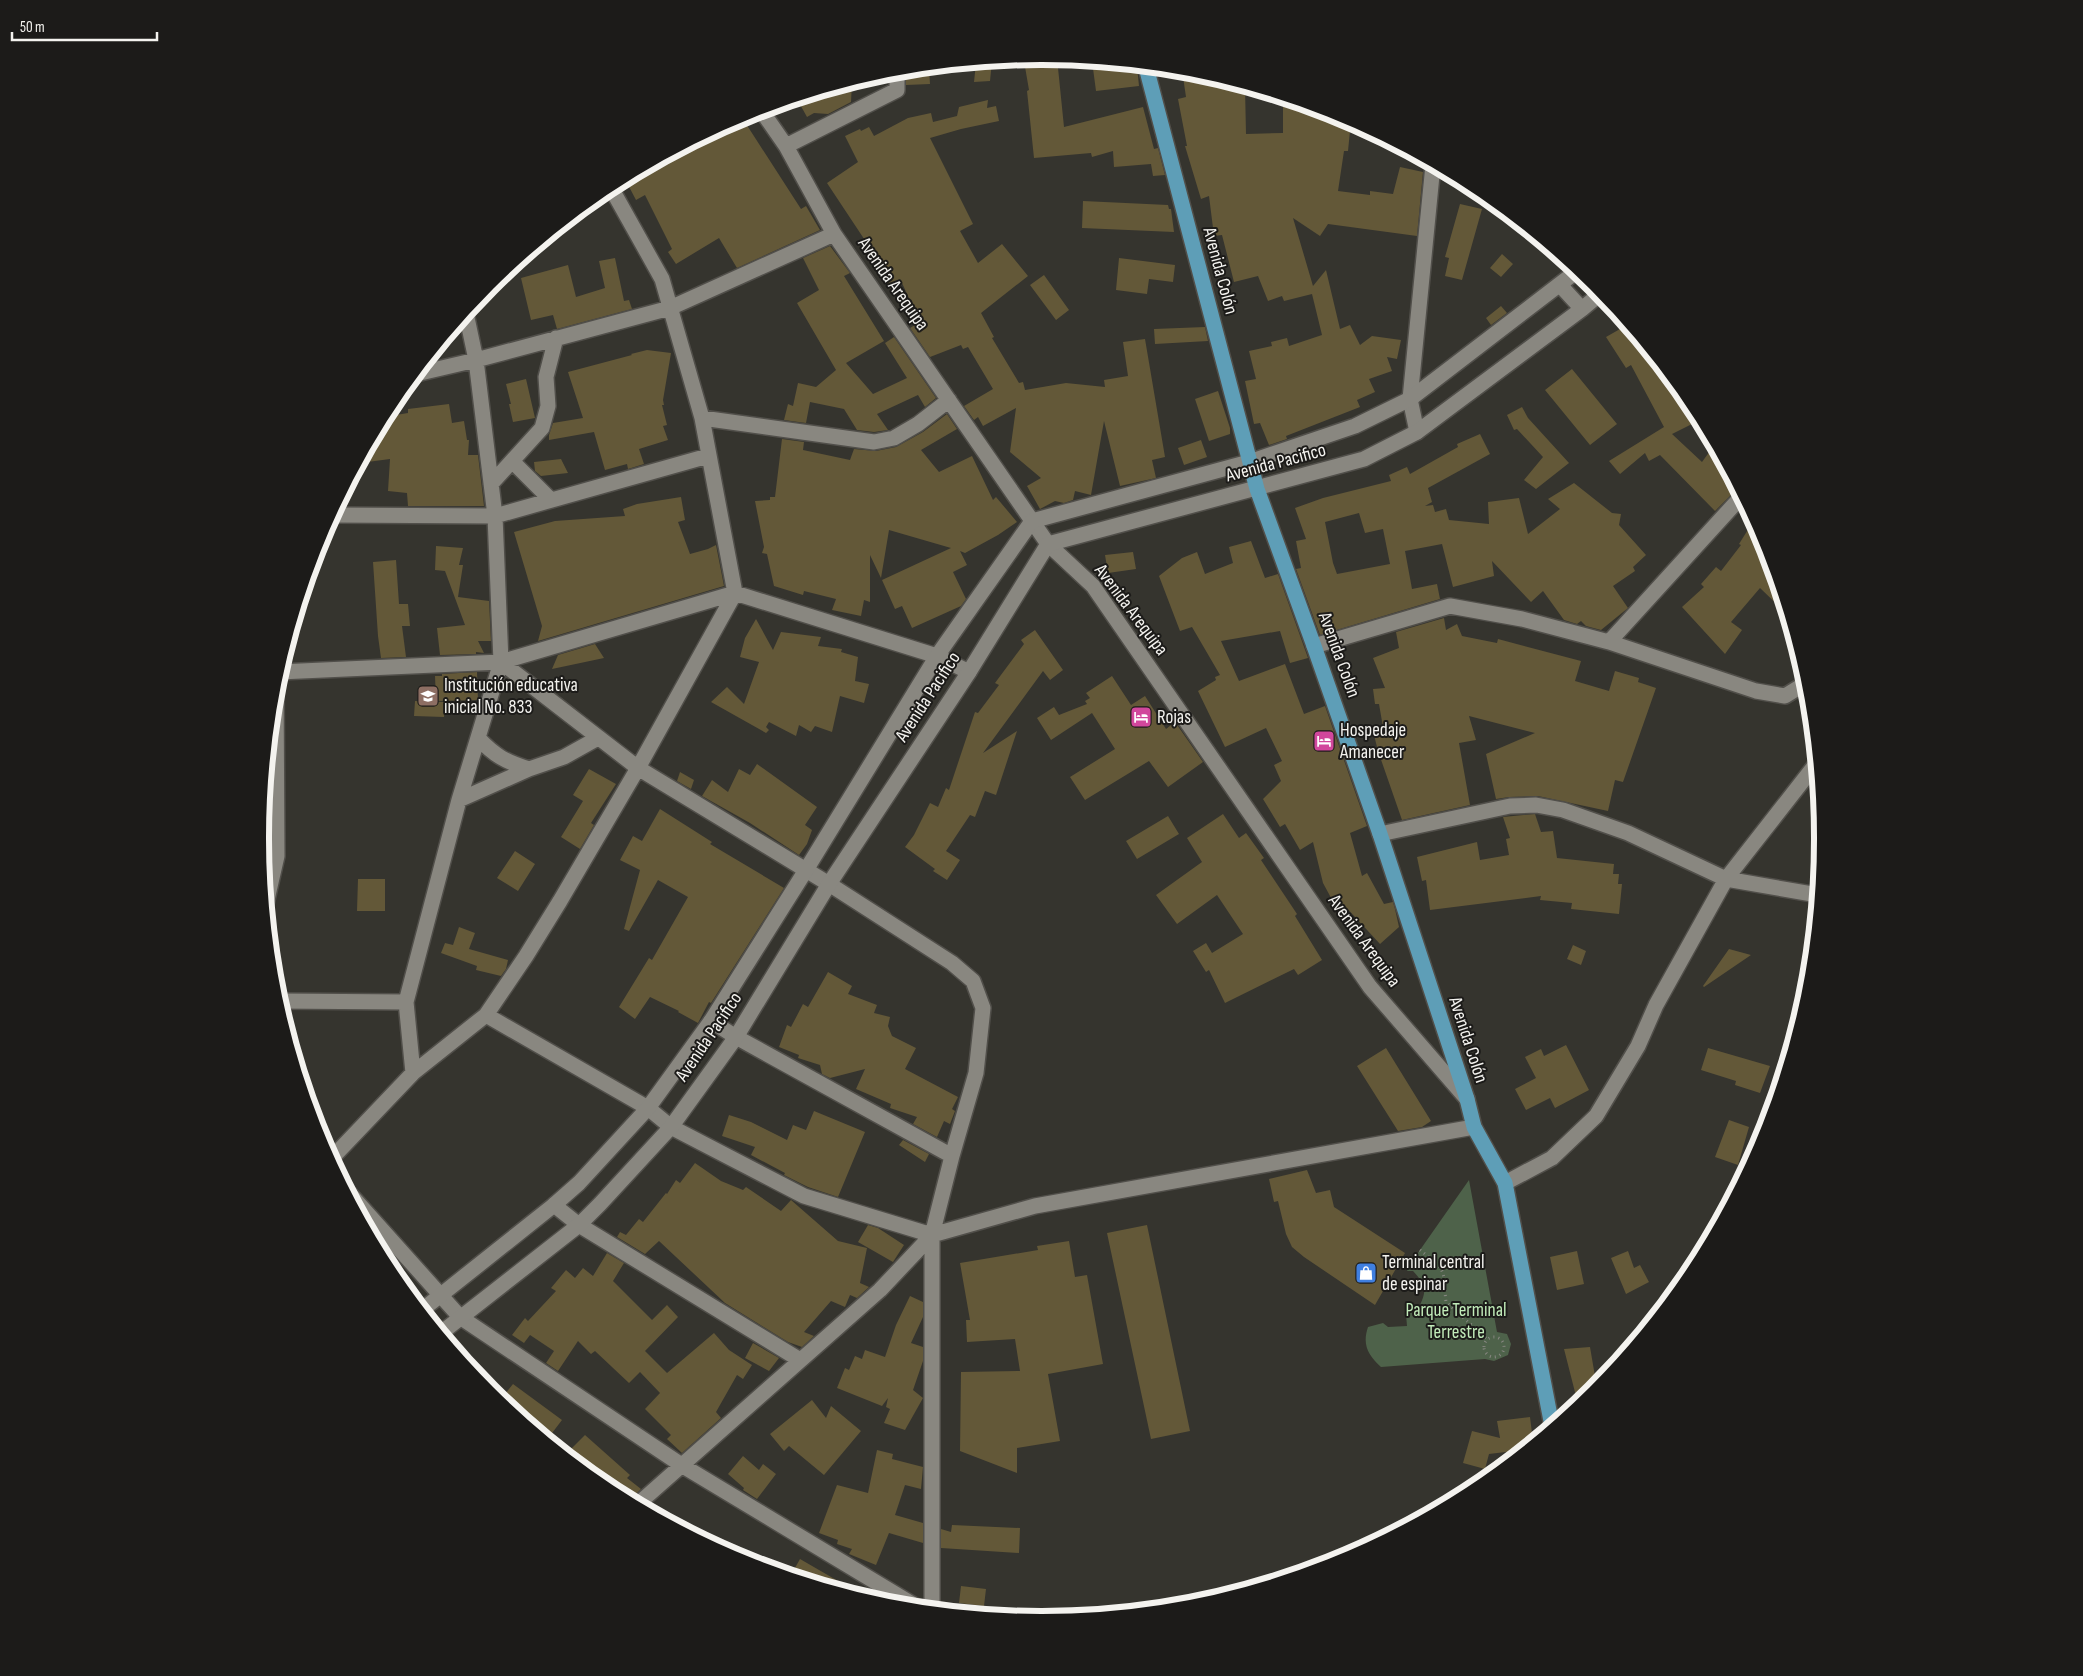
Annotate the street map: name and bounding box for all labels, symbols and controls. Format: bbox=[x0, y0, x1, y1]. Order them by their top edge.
scale bar bbox=[12, 10, 158, 42]
text: 50 m bbox=[20, 18, 45, 37]
street label: Avenida Colón bbox=[1197, 224, 1243, 317]
street label: Avenida Arequipa bbox=[852, 232, 934, 335]
street label: Avenida Pacifico bbox=[1223, 439, 1329, 488]
street label: Avenida Arequipa bbox=[1089, 559, 1173, 660]
street label: Avenida Colón bbox=[1313, 608, 1365, 701]
street label: Avenida Pacifico bbox=[890, 648, 966, 747]
place label: Institución educativa inicial No. 833 bbox=[444, 674, 578, 719]
school or university icon: Institución educativa inicial No. 833 bbox=[416, 684, 440, 708]
hotel icon: Rojas bbox=[1129, 705, 1153, 729]
place label: Rojas bbox=[1157, 706, 1191, 729]
place label: Hospedaje Amanecer bbox=[1339, 719, 1406, 764]
hotel icon: Hospedaje Amanecer bbox=[1312, 729, 1336, 753]
street label: Avenida Arequipa bbox=[1322, 890, 1405, 992]
street label: Avenida Pacifico bbox=[670, 988, 747, 1087]
street label: Avenida Colón bbox=[1443, 993, 1493, 1086]
place label: Terminal central de espinar bbox=[1382, 1251, 1485, 1296]
shop icon: Terminal central de espinar bbox=[1354, 1261, 1378, 1285]
park label: Parque Terminal Terrestre bbox=[1405, 1299, 1507, 1344]

